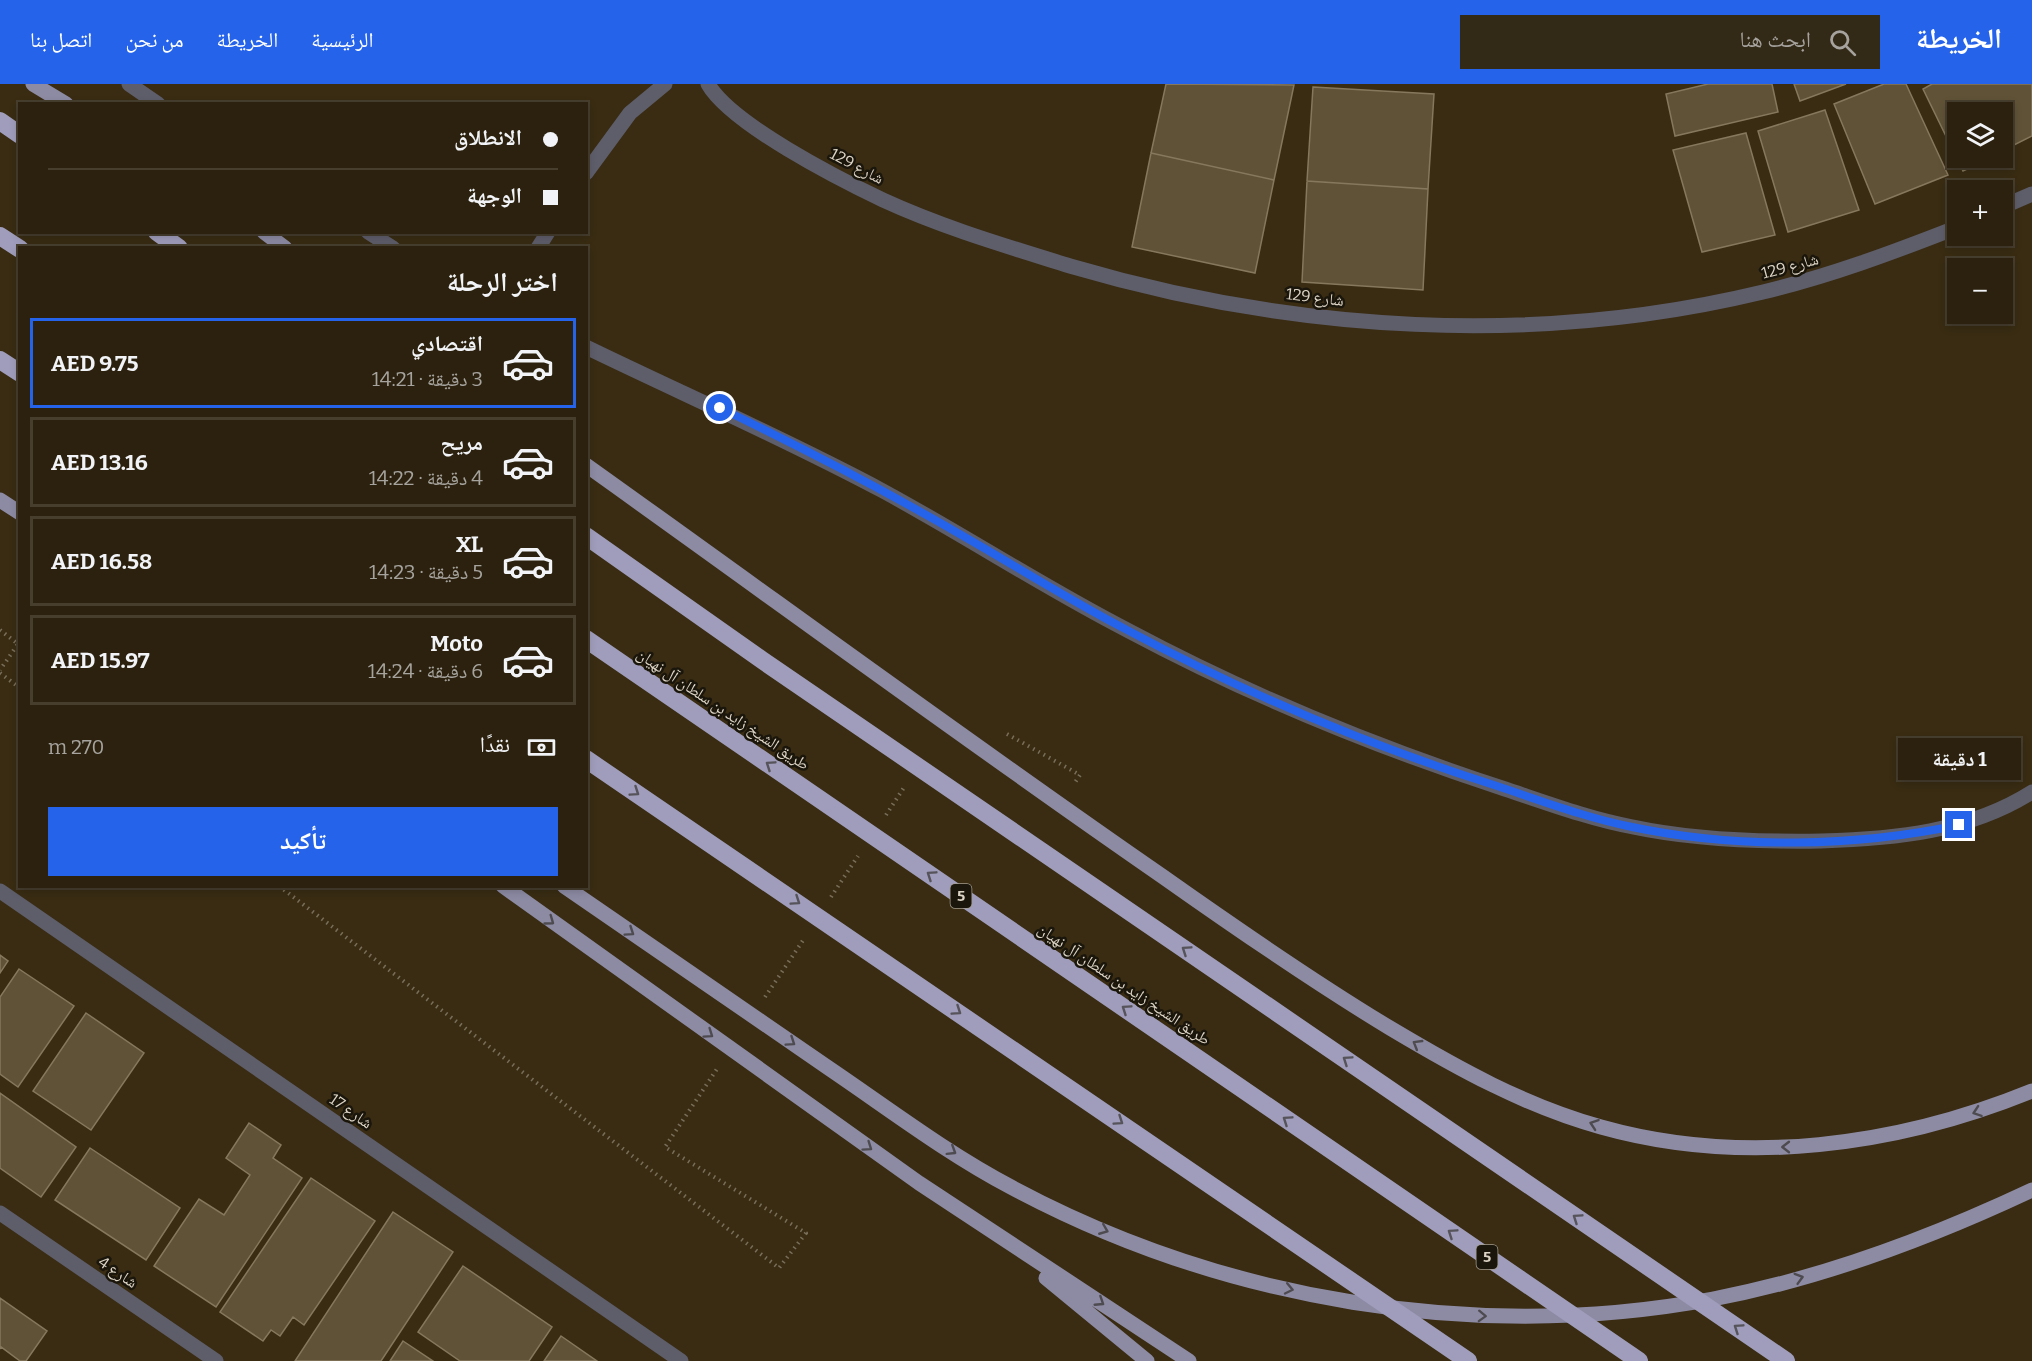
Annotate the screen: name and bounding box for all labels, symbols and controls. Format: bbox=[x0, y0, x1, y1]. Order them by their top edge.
search box bbox=[1460, 15, 1880, 69]
text: الخريطة bbox=[1916, 22, 2002, 55]
text: ابحث هنا bbox=[1740, 26, 1811, 53]
icon: search bbox=[1826, 26, 1859, 59]
text: اتصل بنا bbox=[30, 27, 92, 53]
text: من نحن bbox=[125, 27, 183, 53]
text: الخريطة bbox=[216, 27, 278, 53]
text: الرئيسية bbox=[311, 27, 374, 53]
map controls bbox=[1947, 102, 2013, 324]
button: layers bbox=[1947, 102, 2013, 168]
text: الانطلاق bbox=[454, 124, 522, 151]
street label: شارع 129 bbox=[826, 144, 887, 189]
button: + bbox=[1947, 180, 2013, 246]
text: الوجهة bbox=[467, 182, 522, 209]
street label: شارع 129 bbox=[1759, 249, 1821, 284]
button: − bbox=[1947, 258, 2013, 324]
text: اختر الرحلة bbox=[447, 266, 558, 298]
street label: شارع 129 bbox=[1285, 284, 1345, 311]
text: اقتصادي bbox=[411, 330, 483, 357]
icon: car bbox=[501, 336, 555, 390]
text: AED 9.75 bbox=[51, 350, 139, 377]
text: 3 دقيقة · 14:21 bbox=[372, 367, 483, 391]
route start bbox=[706, 394, 733, 421]
text: مريح bbox=[440, 429, 483, 456]
icon: car bbox=[501, 435, 555, 489]
text: AED 13.16 bbox=[51, 449, 148, 476]
text: 4 دقيقة · 14:22 bbox=[369, 466, 483, 490]
text: XL bbox=[456, 531, 483, 558]
icon: car bbox=[501, 534, 555, 588]
text: AED 16.58 bbox=[51, 548, 152, 575]
text: 5 دقيقة · 14:23 bbox=[369, 560, 483, 584]
text: Moto bbox=[430, 630, 483, 657]
icon: car bbox=[501, 633, 555, 687]
street label: طريق الشيخ زايد بن سلطان آل نهيان bbox=[633, 644, 813, 775]
text: AED 15.97 bbox=[51, 647, 150, 674]
text: 6 دقيقة · 14:24 bbox=[368, 659, 483, 683]
text: نقدًا bbox=[480, 731, 510, 758]
icon: cash bbox=[525, 731, 558, 764]
text: 270 m bbox=[48, 735, 104, 759]
callout: 1 دقيقة bbox=[1898, 738, 2020, 780]
text: 1 دقيقة bbox=[1932, 747, 1987, 771]
one-way arrow bbox=[766, 761, 777, 772]
one-way arrow bbox=[628, 785, 639, 796]
button: تأكيد bbox=[48, 807, 558, 876]
route end bbox=[1945, 811, 1972, 838]
one-way arrow bbox=[927, 871, 938, 882]
road number: 5 bbox=[950, 884, 972, 908]
one-way arrow bbox=[789, 894, 800, 905]
one-way arrow bbox=[544, 914, 555, 925]
street label: طريق الشيخ زايد بن سلطان آل نهيان bbox=[1034, 919, 1214, 1050]
one-way arrow bbox=[624, 924, 634, 936]
one-way arrow bbox=[1182, 946, 1193, 957]
one-way arrow bbox=[951, 1004, 962, 1015]
one-way arrow bbox=[1122, 1005, 1133, 1016]
one-way arrow bbox=[703, 1027, 714, 1038]
one-way arrow bbox=[784, 1035, 795, 1046]
one-way arrow bbox=[1413, 1039, 1423, 1051]
one-way arrow bbox=[1343, 1056, 1354, 1067]
street label: شارع 17 bbox=[325, 1089, 376, 1133]
one-way arrow bbox=[1972, 1105, 1983, 1117]
one-way arrow bbox=[1112, 1113, 1123, 1124]
one-way arrow bbox=[1283, 1115, 1293, 1127]
one-way arrow bbox=[1589, 1119, 1600, 1132]
one-way arrow bbox=[861, 1140, 872, 1151]
one-way arrow bbox=[1782, 1141, 1791, 1153]
one-way arrow bbox=[946, 1144, 956, 1156]
one-way arrow bbox=[1573, 1214, 1584, 1225]
one-way arrow bbox=[1098, 1223, 1109, 1235]
one-way arrow bbox=[1448, 1229, 1459, 1240]
road number: 5 bbox=[1476, 1245, 1498, 1269]
street label: شارع 4 bbox=[94, 1252, 141, 1293]
one-way arrow bbox=[1794, 1273, 1804, 1285]
one-way arrow bbox=[1284, 1282, 1294, 1295]
one-way arrow bbox=[1093, 1295, 1104, 1306]
one-way arrow bbox=[1478, 1309, 1487, 1322]
one-way arrow bbox=[1734, 1324, 1745, 1335]

